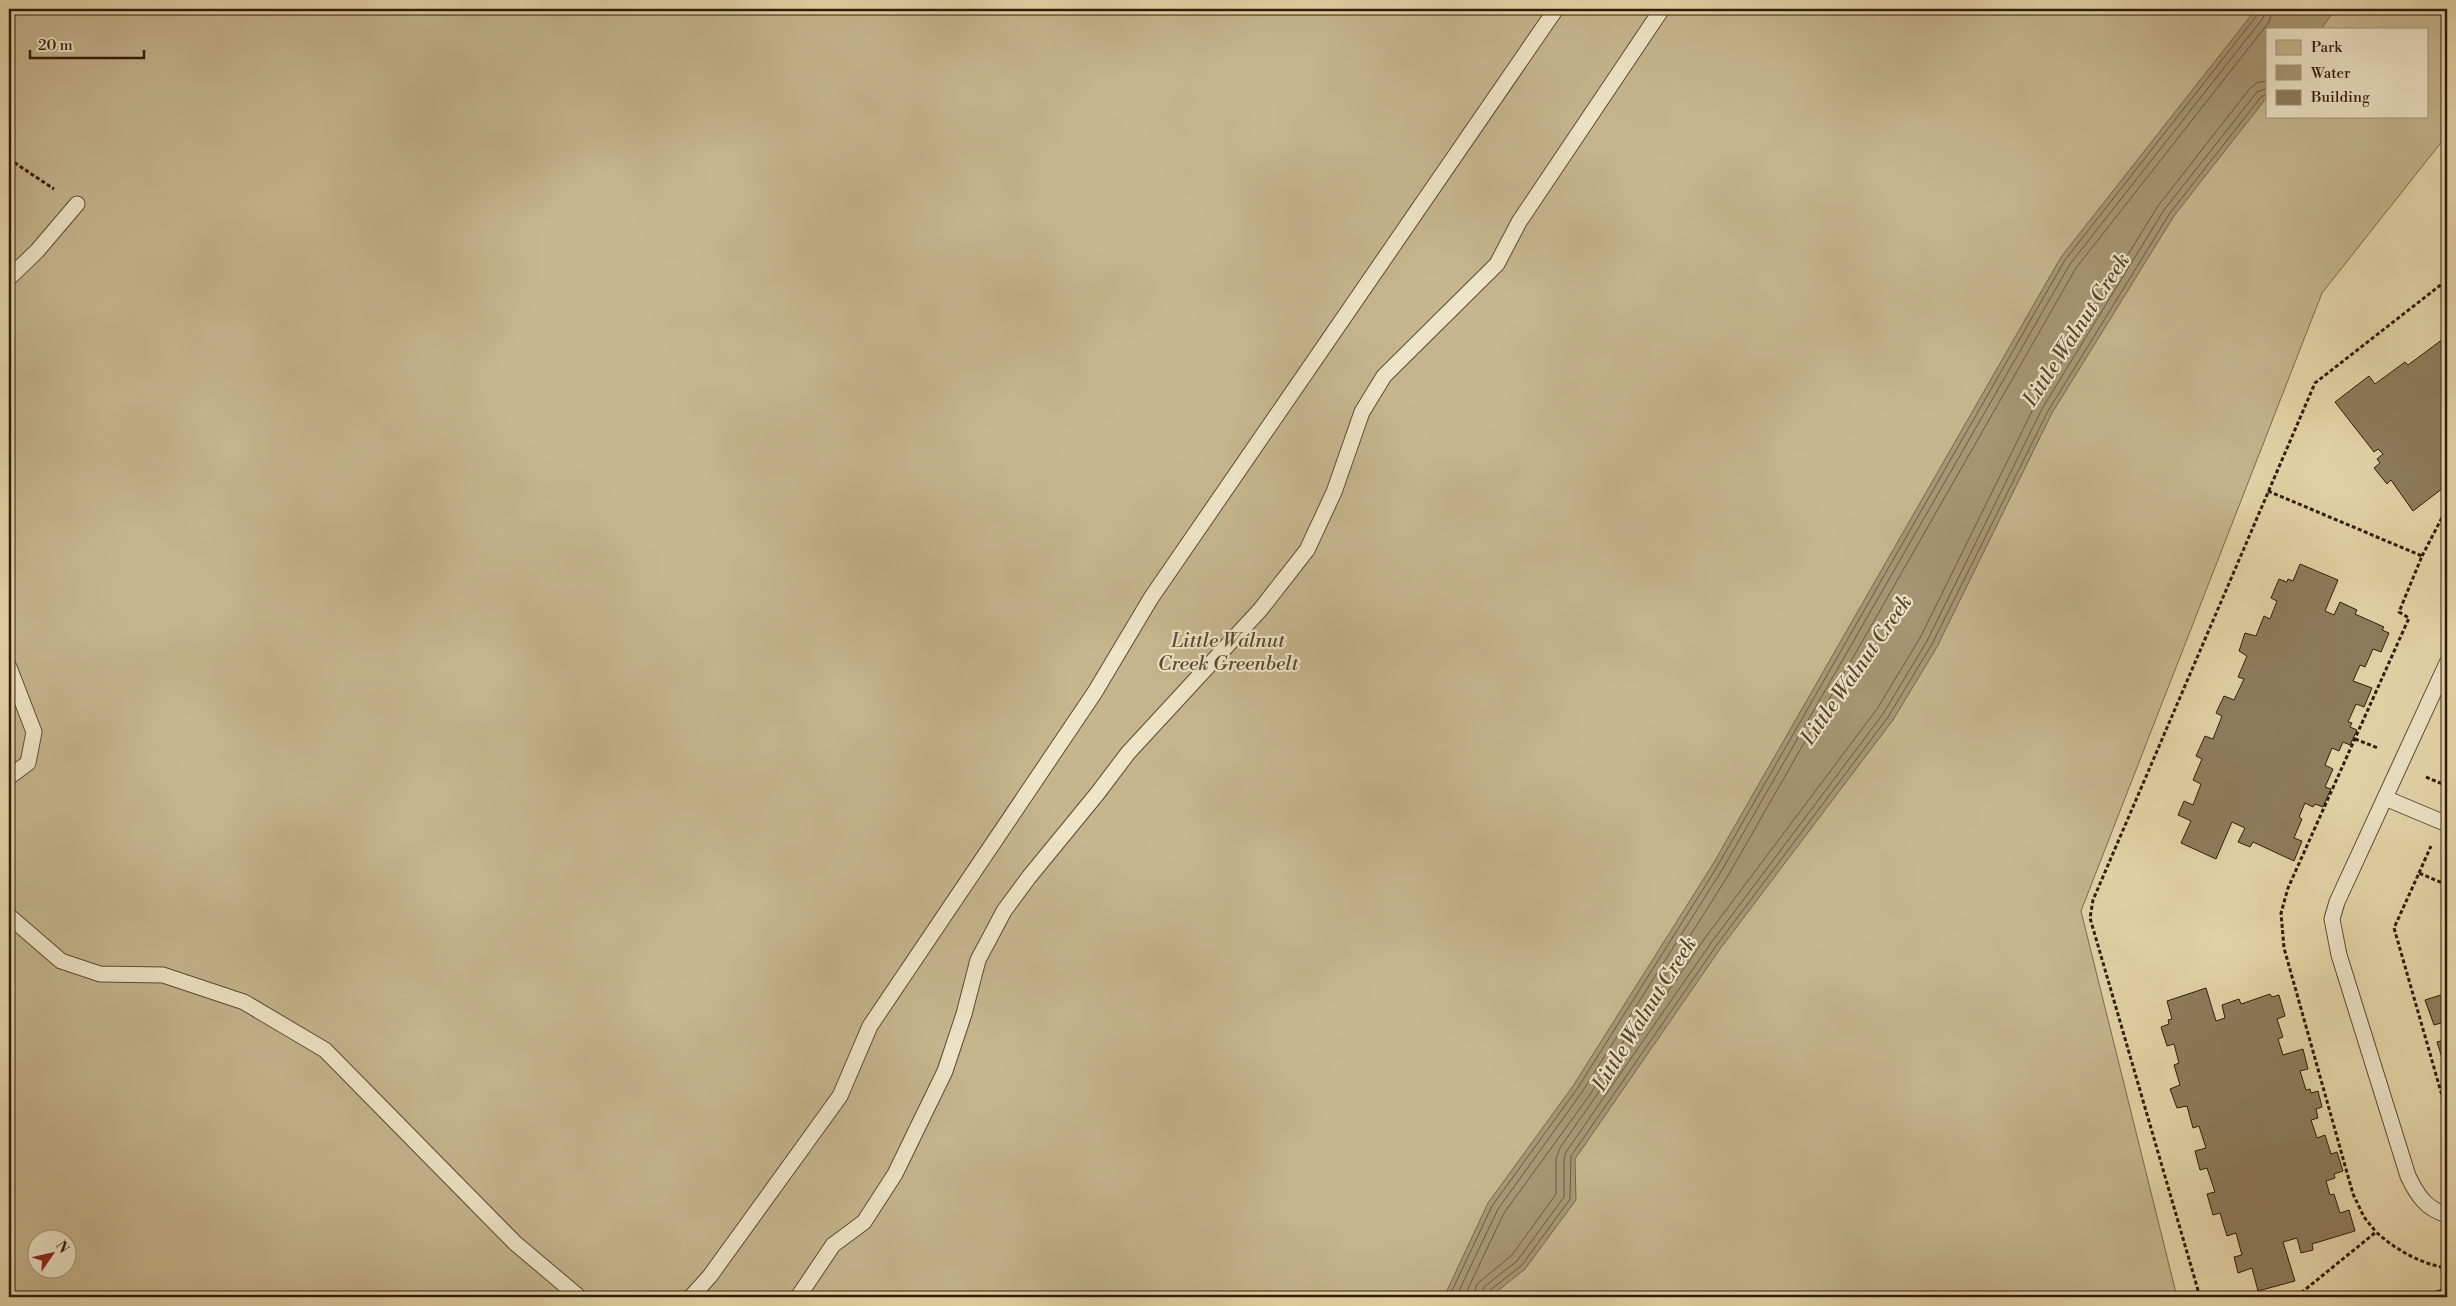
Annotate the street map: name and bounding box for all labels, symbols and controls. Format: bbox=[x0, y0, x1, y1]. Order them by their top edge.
scale bar bbox=[30, 28, 144, 60]
legend bbox=[2266, 28, 2428, 118]
text: 20 m bbox=[38, 36, 73, 55]
text: Park bbox=[2311, 38, 2343, 57]
text: Water bbox=[2310, 64, 2351, 83]
text: Building bbox=[2310, 88, 2370, 107]
water label: Little Walnut Creek bbox=[2017, 249, 2136, 412]
water label: Little Walnut Creek bbox=[1795, 590, 1918, 751]
park label: Little Walnut Creek Greenbelt bbox=[1158, 629, 1299, 677]
water label: Little Walnut Creek bbox=[1587, 932, 1703, 1097]
north arrow bbox=[28, 1228, 78, 1278]
text: N bbox=[51, 1238, 73, 1257]

